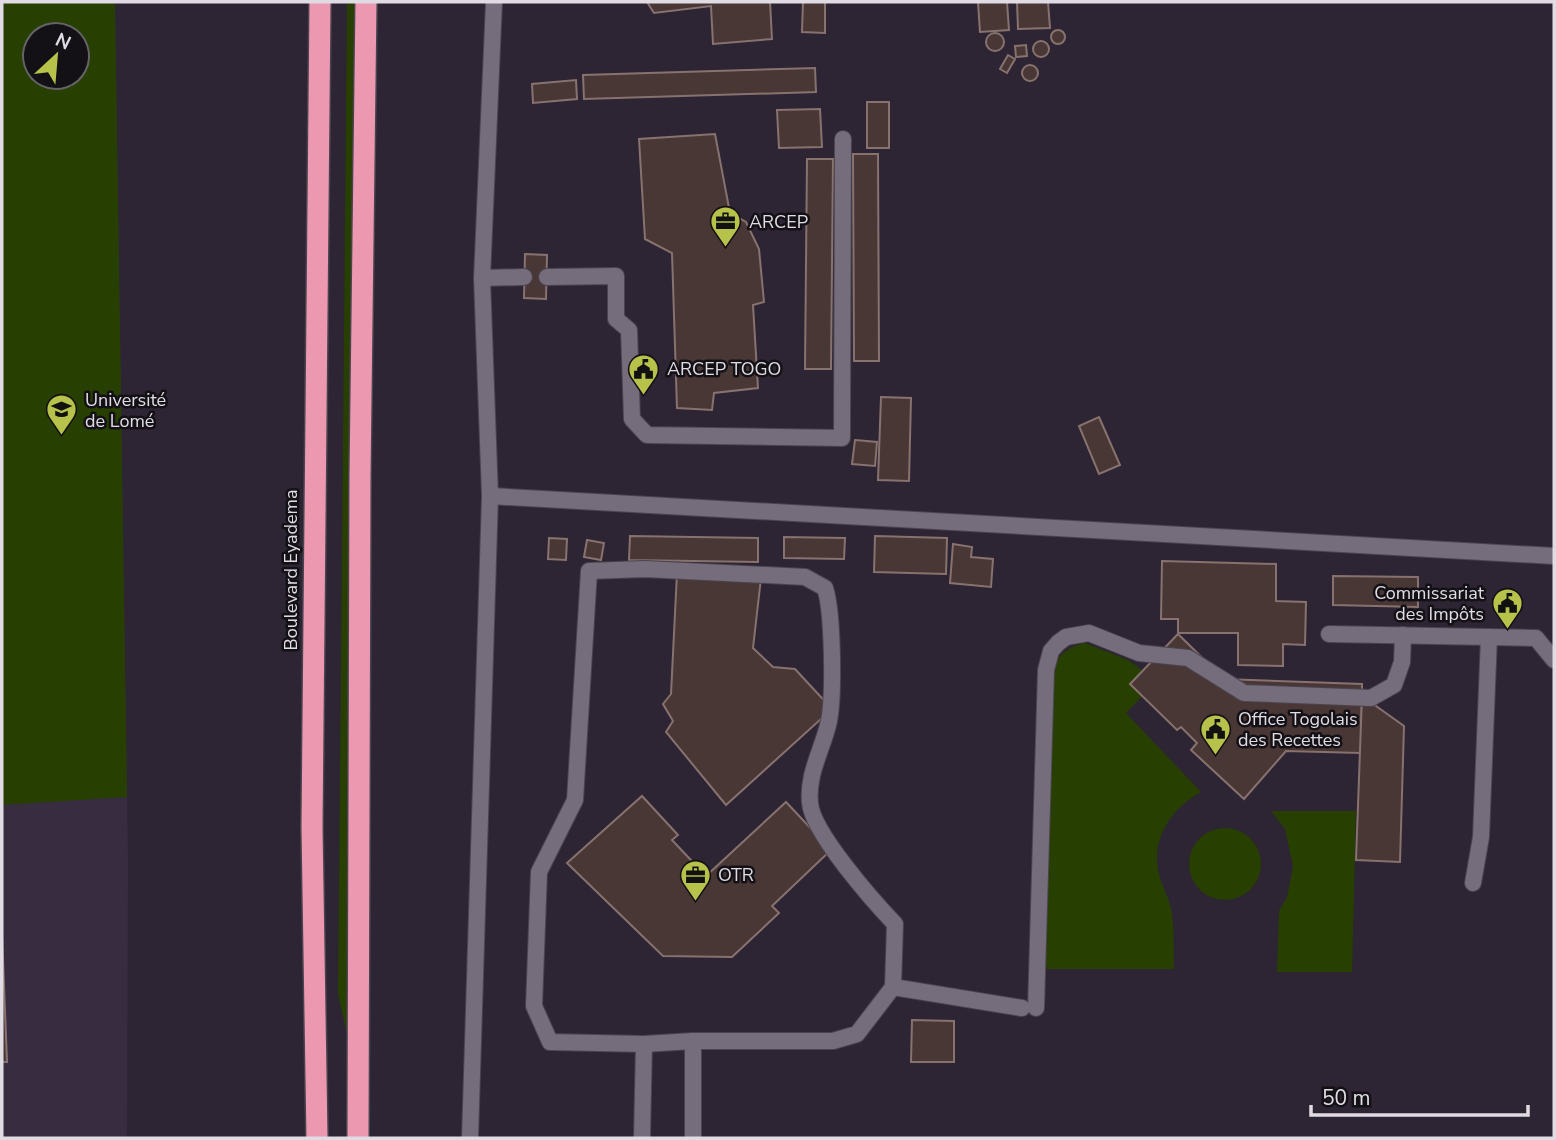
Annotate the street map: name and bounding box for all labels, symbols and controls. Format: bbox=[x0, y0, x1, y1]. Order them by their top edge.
north arrow bbox=[21, 21, 91, 91]
text: N bbox=[51, 27, 75, 56]
office icon: ARCEP bbox=[709, 205, 743, 249]
place label: ARCEP bbox=[749, 210, 808, 234]
public building icon: ARCEP TOGO bbox=[627, 352, 661, 396]
place label: ARCEP TOGO bbox=[667, 357, 781, 381]
place label: Université de Lomé bbox=[85, 388, 166, 433]
school or university icon: Université de Lomé bbox=[45, 393, 79, 437]
street label: Boulevard Eyadema bbox=[279, 489, 303, 651]
place label: Commissariat des Impôts bbox=[1374, 581, 1485, 626]
public building icon: Commissariat des Impôts bbox=[1490, 586, 1524, 630]
place label: Office Togolais des Recettes bbox=[1238, 707, 1358, 752]
public building icon: Office Togolais des Recettes bbox=[1198, 712, 1232, 756]
office icon: OTR bbox=[678, 858, 712, 902]
place label: OTR bbox=[718, 863, 754, 887]
scale bar bbox=[1311, 1074, 1528, 1118]
text: 50 m bbox=[1322, 1084, 1371, 1112]

